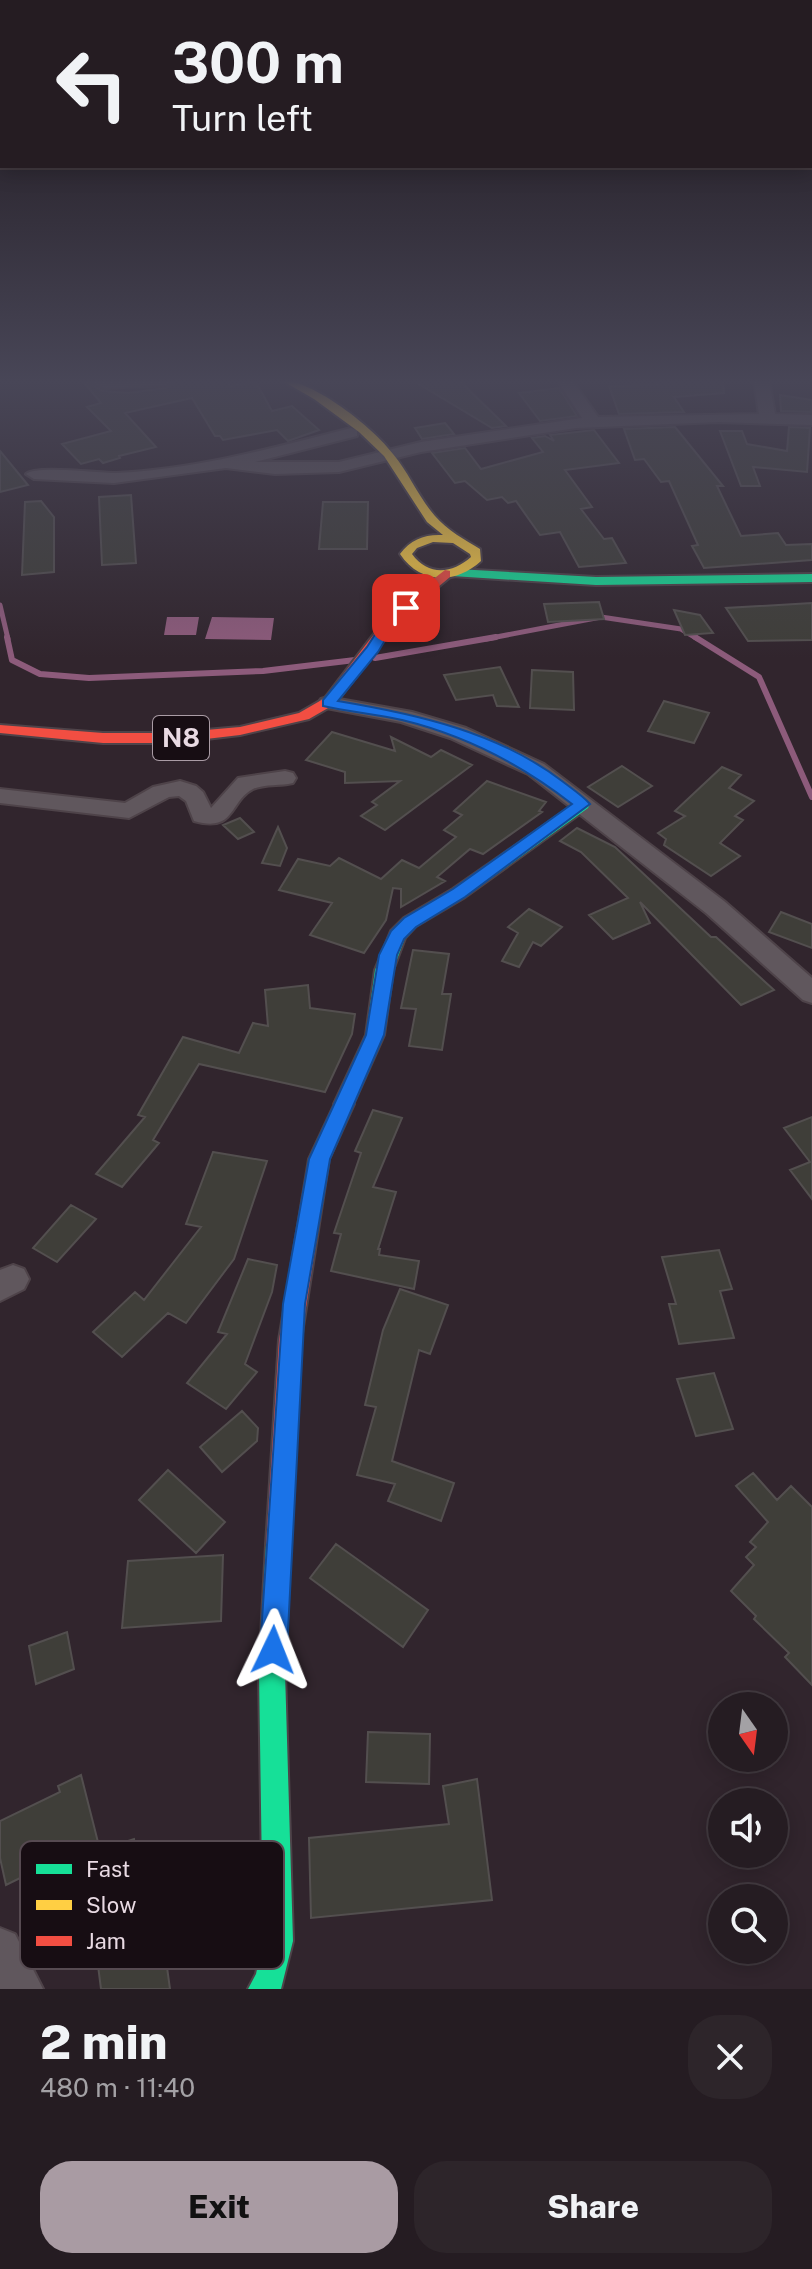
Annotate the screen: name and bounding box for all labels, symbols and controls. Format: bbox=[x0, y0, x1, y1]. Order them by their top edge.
text: 300 m bbox=[172, 30, 344, 96]
icon: left bbox=[40, 32, 144, 136]
text: Turn left bbox=[172, 97, 313, 139]
pin bbox=[372, 574, 440, 642]
icon: arrive bbox=[384, 586, 428, 630]
road number: N8 bbox=[153, 716, 209, 760]
position arrow bbox=[231, 1608, 315, 1692]
north arrow bbox=[708, 1692, 788, 1772]
map controls bbox=[708, 1692, 788, 1964]
button: sound bbox=[708, 1788, 788, 1868]
legend bbox=[20, 1841, 284, 1969]
text: Fast bbox=[86, 1856, 130, 1882]
button: search bbox=[708, 1884, 788, 1964]
text: Slow bbox=[86, 1892, 136, 1918]
text: Jam bbox=[86, 1928, 126, 1954]
text: 2 min bbox=[40, 2013, 168, 2070]
button: close bbox=[688, 2015, 772, 2099]
text: 480 m · 11:40 bbox=[40, 2072, 195, 2103]
button: Exit bbox=[40, 2161, 398, 2253]
button: Share bbox=[414, 2161, 772, 2253]

